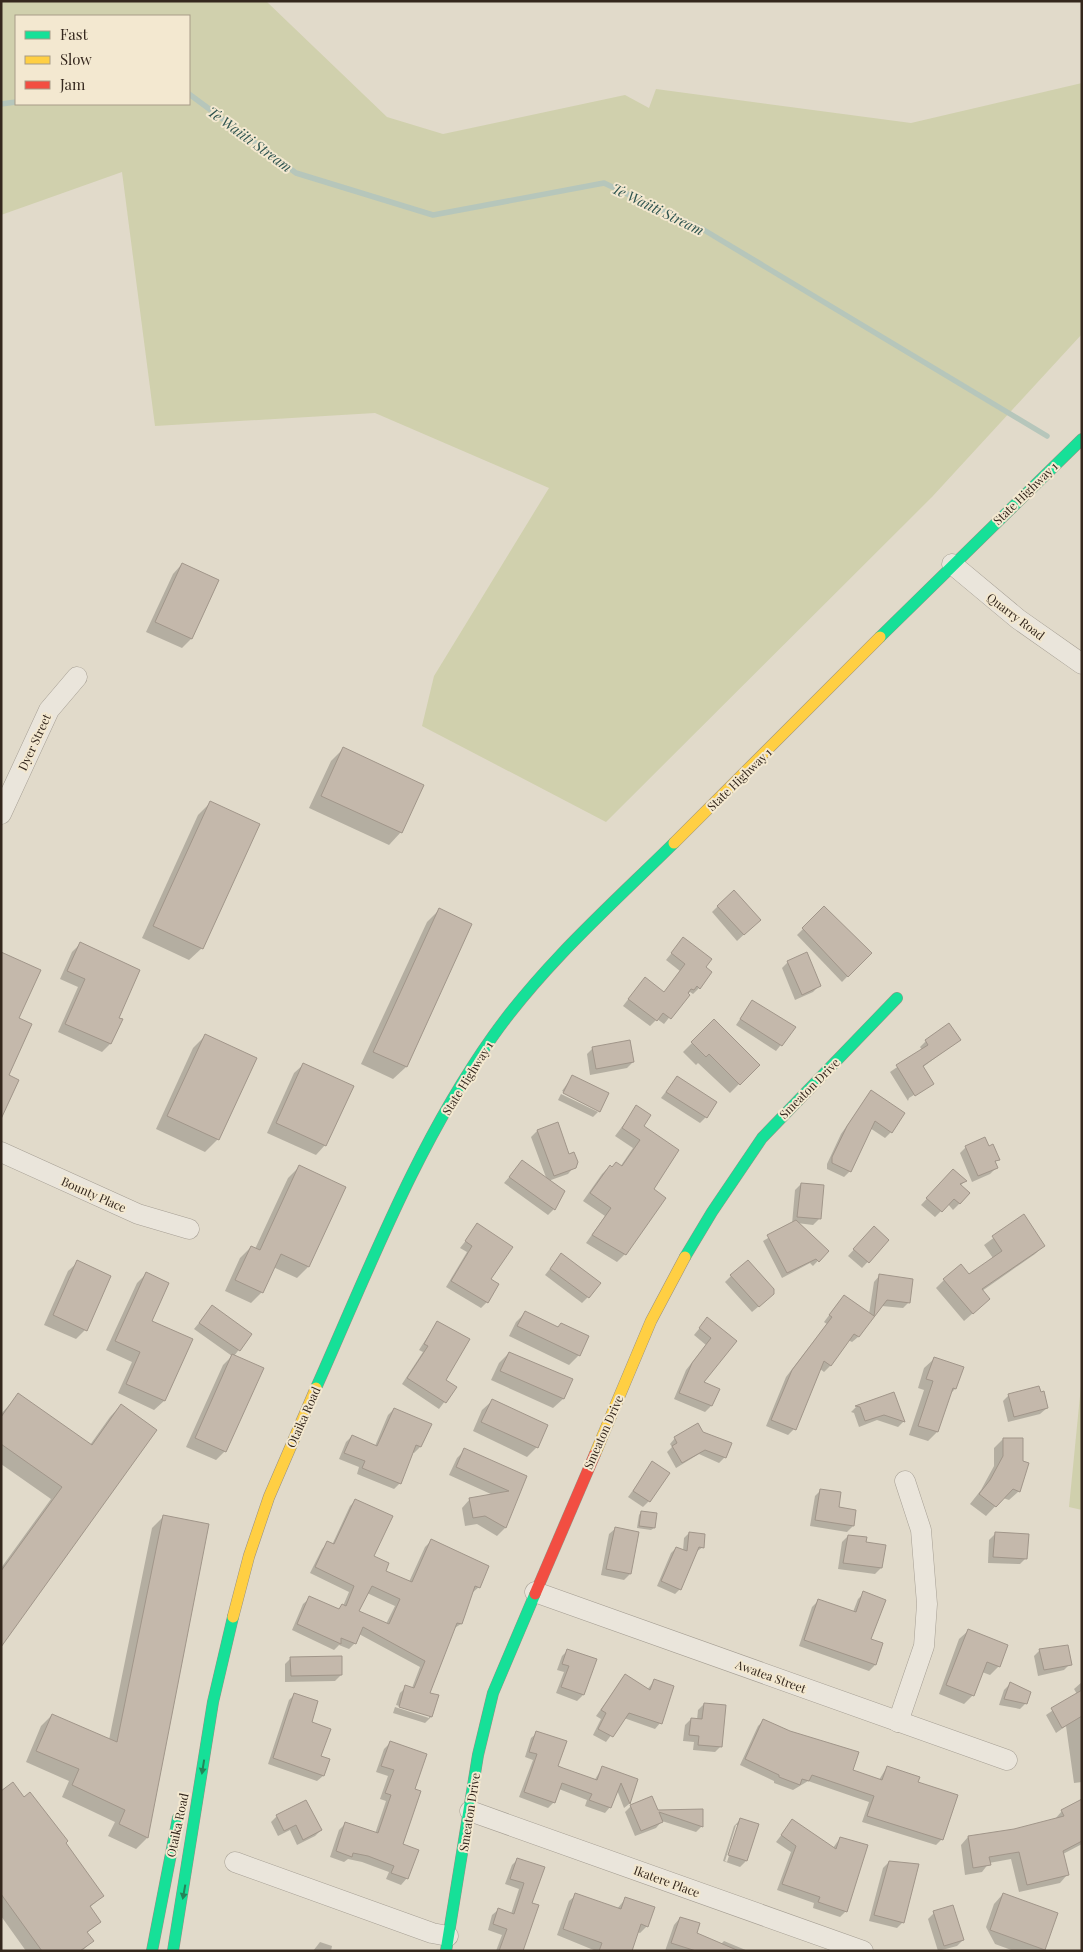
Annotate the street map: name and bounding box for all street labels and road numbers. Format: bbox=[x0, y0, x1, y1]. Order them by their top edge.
street label: State Highway 1 bbox=[989, 458, 1061, 528]
street label: Quarry Road bbox=[984, 589, 1048, 643]
street label: Dyer Street bbox=[14, 710, 54, 773]
street label: State Highway 1 bbox=[703, 744, 775, 814]
street label: State Highway 1 bbox=[438, 1038, 496, 1118]
street label: Smeaton Drive bbox=[775, 1054, 843, 1122]
street label: Bounty Place bbox=[59, 1173, 129, 1215]
street label: Otaika Road bbox=[282, 1384, 324, 1450]
street label: Smeaton Drive bbox=[580, 1392, 626, 1472]
street label: Awatea Street bbox=[733, 1655, 809, 1696]
street label: Smeaton Drive bbox=[455, 1771, 483, 1853]
street label: Otaika Road bbox=[162, 1791, 192, 1859]
street label: Ikatere Place bbox=[632, 1862, 702, 1900]

